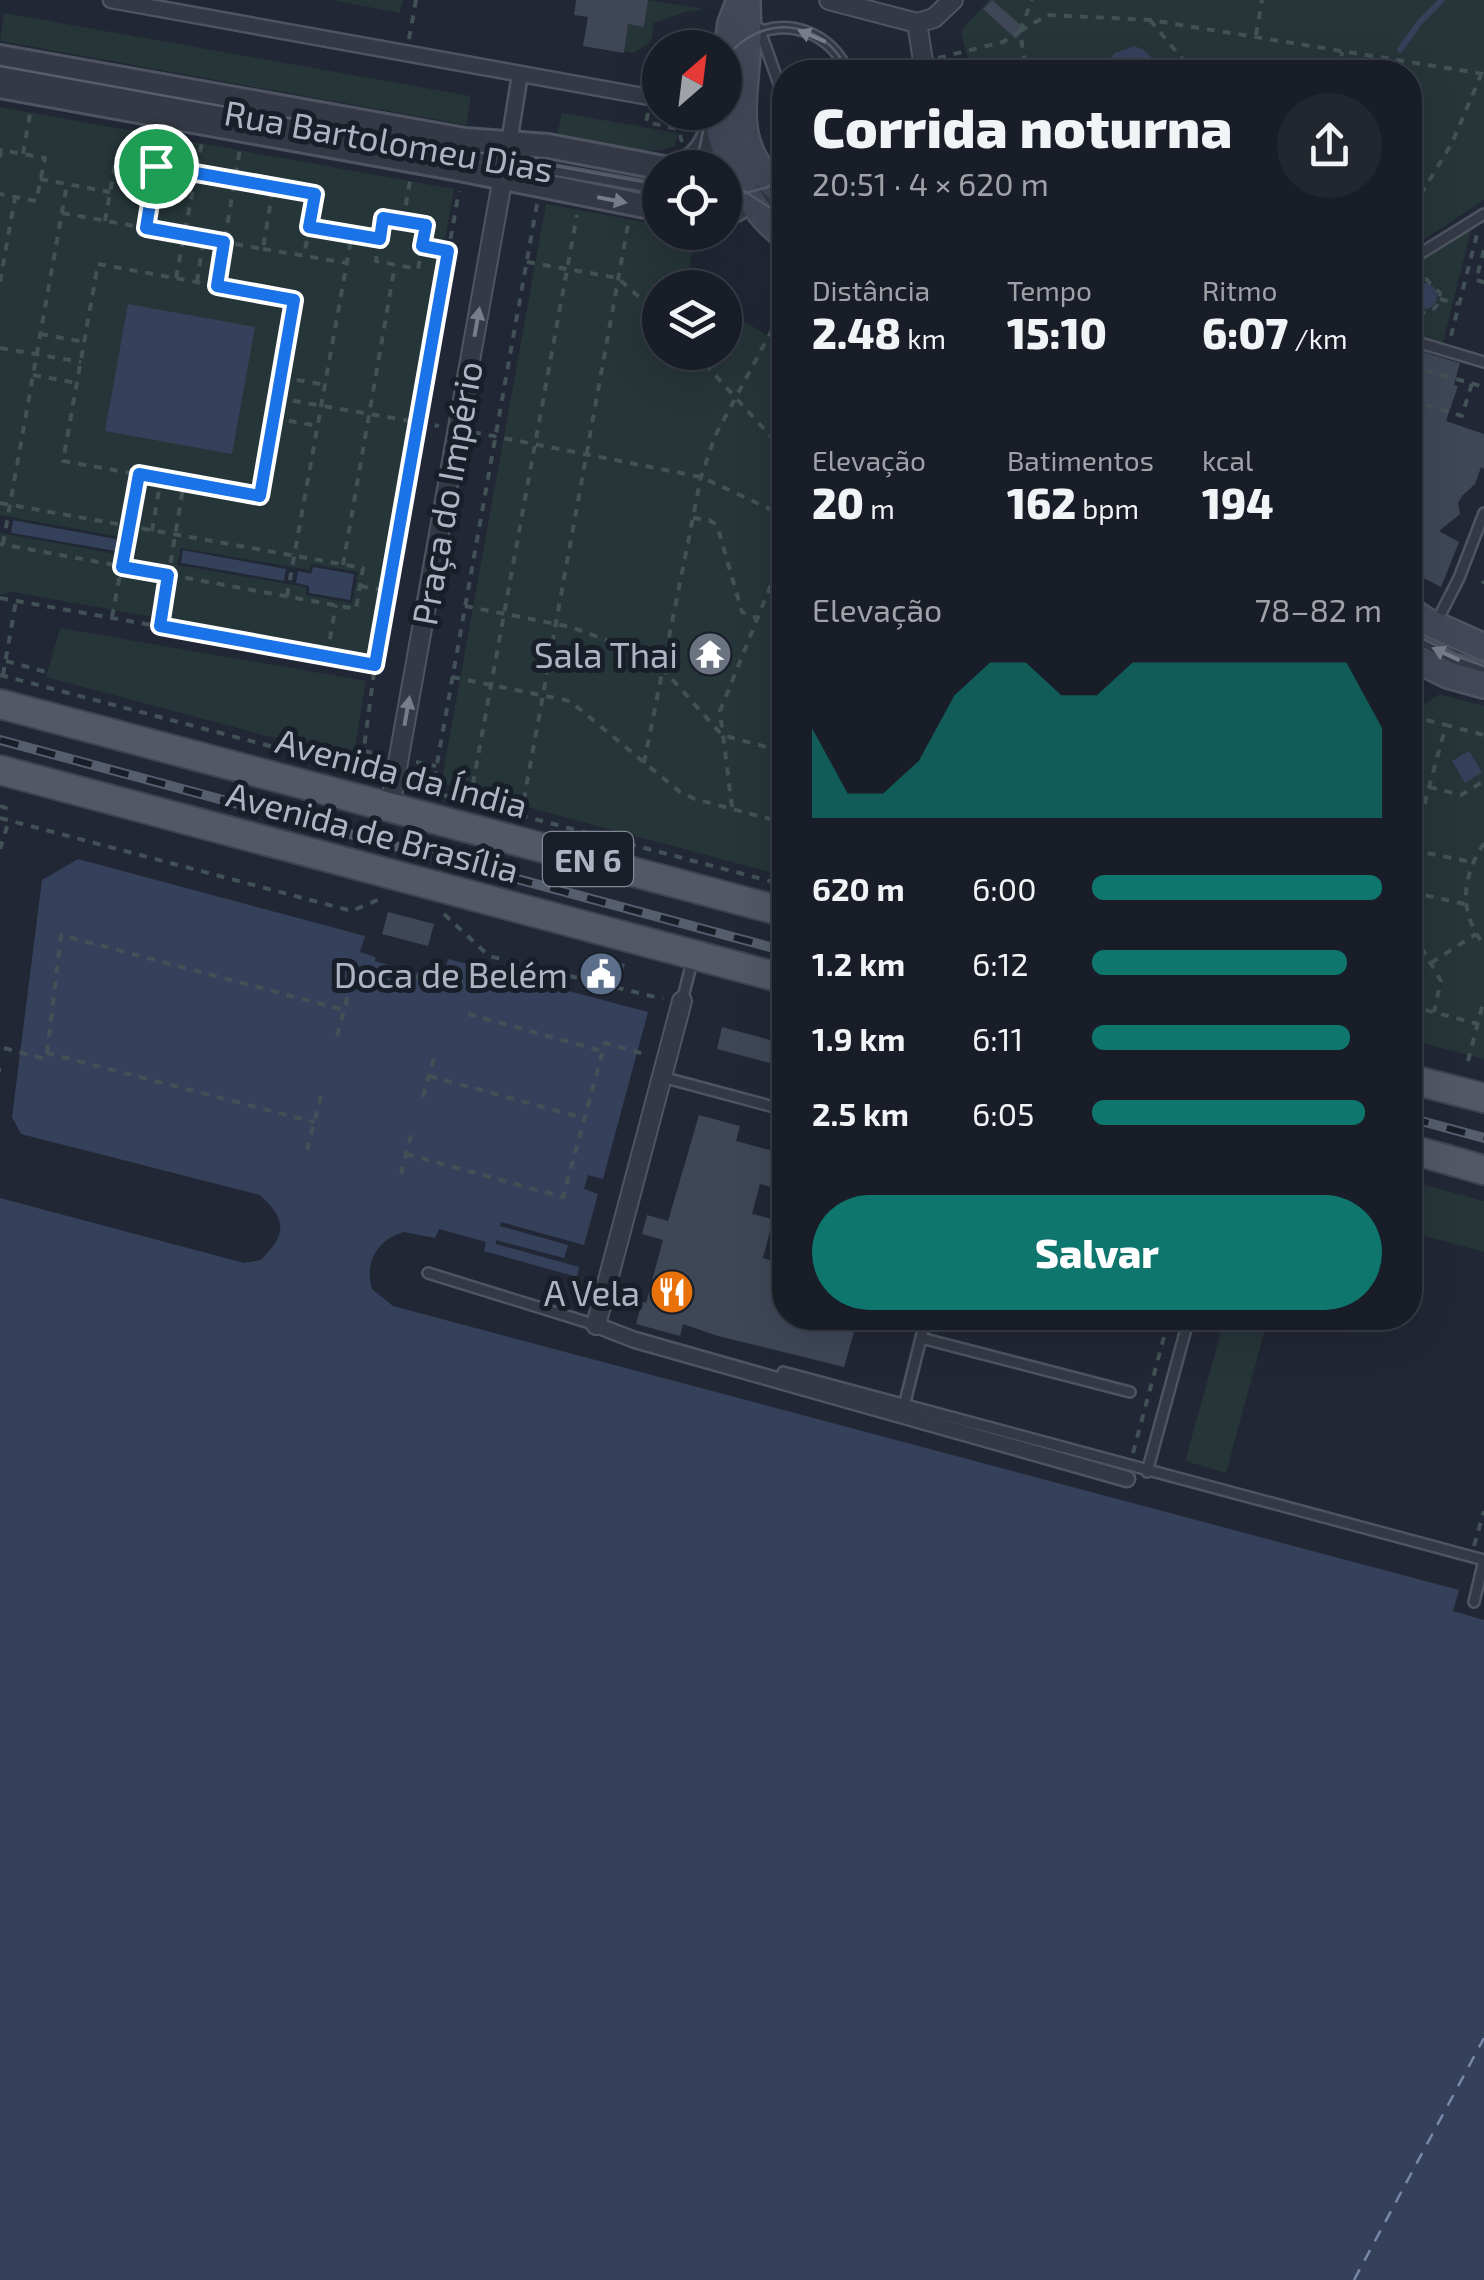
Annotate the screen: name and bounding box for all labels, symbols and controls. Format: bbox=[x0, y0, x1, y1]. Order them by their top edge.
one-way arrow bbox=[796, 27, 826, 43]
north arrow bbox=[642, 30, 742, 130]
map controls bbox=[642, 30, 742, 370]
street label: Rua Bartolomeu Dias bbox=[221, 90, 557, 190]
text: Corrida noturna bbox=[812, 93, 1232, 159]
button: share bbox=[1277, 93, 1382, 198]
pin bbox=[114, 124, 199, 209]
icon: arrive bbox=[129, 139, 184, 194]
button: locate bbox=[642, 150, 742, 250]
text: 20:51 · 4 × 620 m bbox=[812, 164, 1049, 202]
one-way arrow bbox=[597, 193, 628, 208]
button: layers bbox=[642, 270, 742, 370]
text: Distância bbox=[812, 273, 930, 307]
text: Tempo bbox=[1007, 273, 1092, 307]
text: Ritmo bbox=[1202, 273, 1277, 307]
one-way arrow bbox=[470, 306, 485, 337]
text: 2.48 bbox=[812, 307, 901, 357]
text: 15:10 bbox=[1007, 307, 1107, 357]
text: 6:07 bbox=[1202, 307, 1288, 357]
text: km bbox=[901, 321, 946, 355]
text: /km bbox=[1288, 321, 1348, 355]
street label: Praça do Império bbox=[402, 358, 492, 629]
text: Elevação bbox=[812, 443, 926, 477]
text: Batimentos bbox=[1007, 443, 1154, 477]
text: kcal bbox=[1202, 443, 1253, 477]
text: 20 bbox=[812, 477, 864, 527]
text: 162 bbox=[1007, 477, 1076, 527]
text: 194 bbox=[1202, 477, 1273, 527]
text: m bbox=[864, 491, 895, 525]
text: bpm bbox=[1076, 491, 1139, 525]
text: Elevação bbox=[812, 590, 942, 628]
text: 78–82 m bbox=[1255, 590, 1382, 628]
temple icon: Sala Thai bbox=[687, 631, 733, 677]
place label: Sala Thai bbox=[534, 633, 678, 675]
one-way arrow bbox=[1431, 646, 1460, 663]
one-way arrow bbox=[400, 695, 415, 726]
street label: Avenida da Índia bbox=[272, 718, 532, 826]
street label: Avenida de Brasília bbox=[222, 772, 524, 890]
road number: EN 6 bbox=[543, 832, 633, 886]
text: 620 m bbox=[812, 869, 905, 907]
text: 6:00 bbox=[972, 869, 1036, 907]
text: 1.2 km bbox=[812, 944, 905, 982]
text: 6:12 bbox=[972, 944, 1029, 982]
public building icon: Doca de Belém bbox=[578, 951, 624, 997]
place label: Doca de Belém bbox=[334, 953, 568, 995]
text: 1.9 km bbox=[812, 1019, 906, 1057]
text: 6:11 bbox=[972, 1019, 1023, 1057]
text: 2.5 km bbox=[812, 1094, 909, 1132]
text: 6:05 bbox=[972, 1094, 1034, 1132]
button: Salvar bbox=[812, 1195, 1382, 1310]
restaurant icon: A Vela bbox=[649, 1269, 695, 1315]
place label: A Vela bbox=[544, 1271, 640, 1313]

